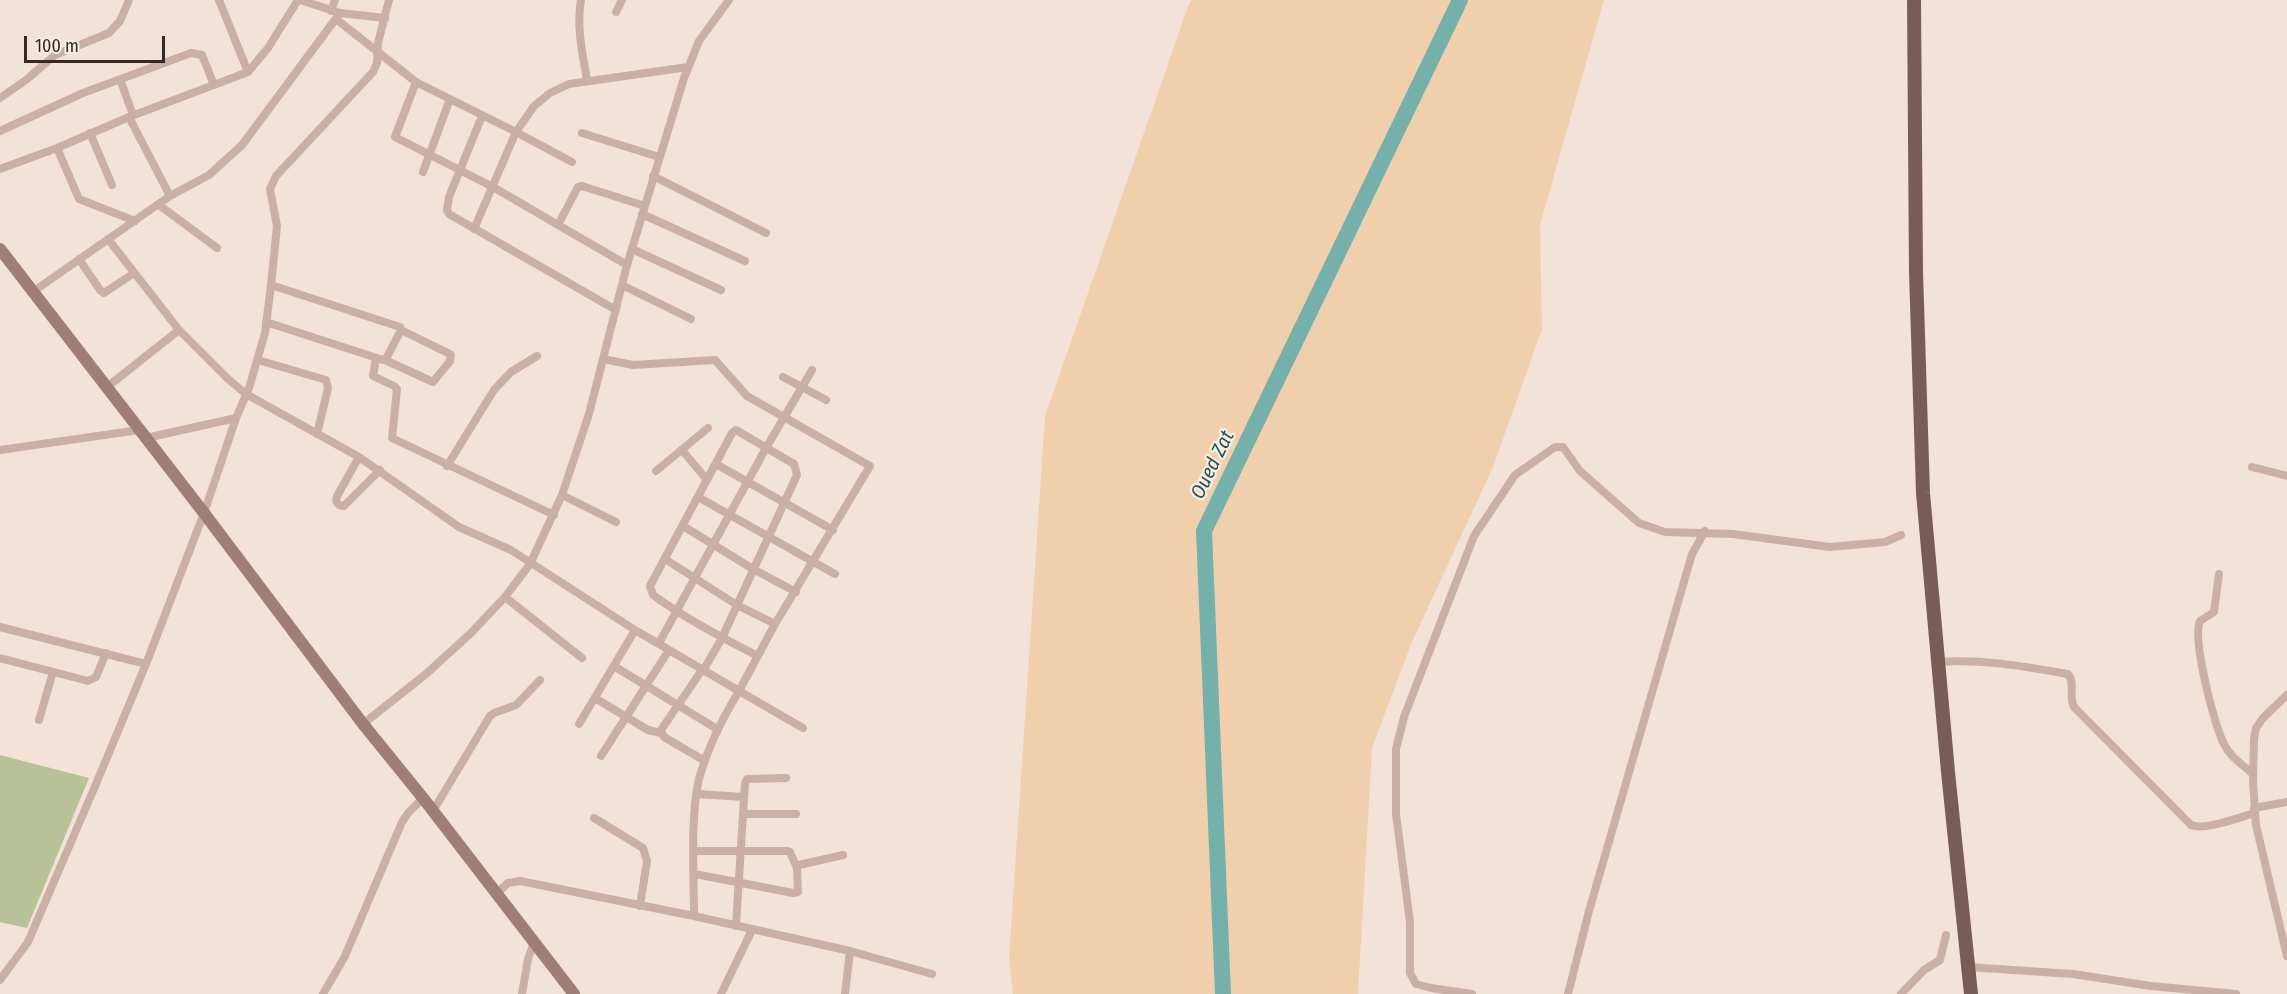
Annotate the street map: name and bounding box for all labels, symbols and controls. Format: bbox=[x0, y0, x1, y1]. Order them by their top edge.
scale bar bbox=[27, 24, 168, 62]
text: 100 m bbox=[35, 35, 79, 57]
water label: Oued Zat bbox=[1186, 427, 1240, 503]

